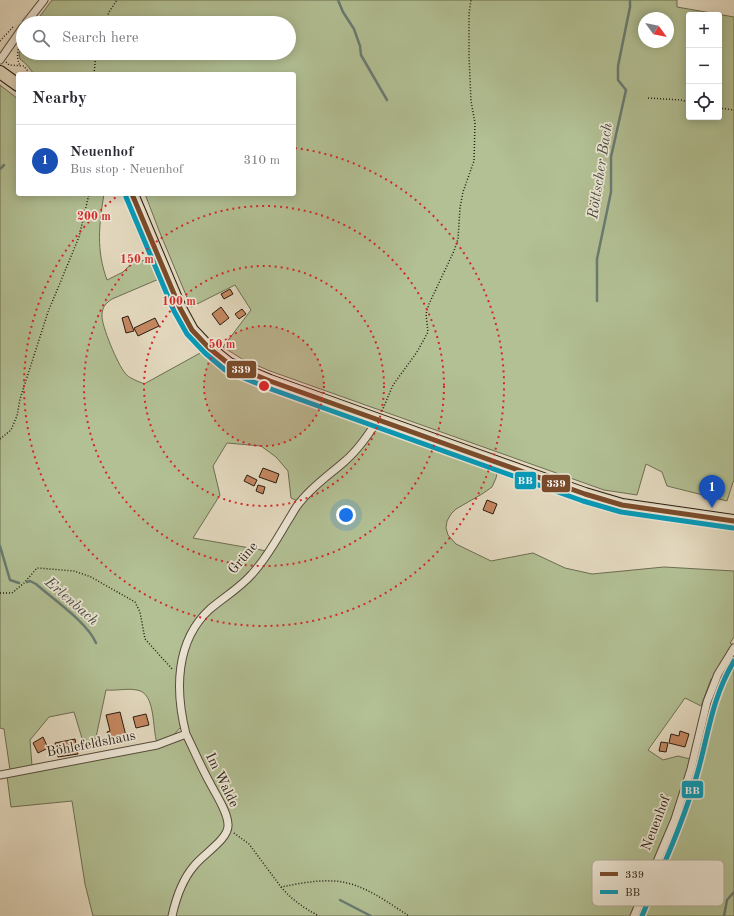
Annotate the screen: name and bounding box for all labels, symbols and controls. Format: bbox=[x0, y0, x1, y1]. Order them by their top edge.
north arrow bbox=[638, 12, 674, 48]
map controls bbox=[686, 12, 722, 120]
button: + bbox=[686, 12, 722, 48]
search box bbox=[16, 16, 296, 60]
icon: search bbox=[30, 27, 52, 49]
text: Search here bbox=[62, 31, 139, 46]
button: − bbox=[686, 48, 722, 84]
button: locate bbox=[686, 84, 722, 120]
text: Nearby bbox=[32, 90, 87, 107]
water label: Röttscher Bach bbox=[586, 122, 616, 221]
text: Neuenhof bbox=[70, 145, 133, 160]
text: 1 bbox=[41, 154, 49, 167]
text: 310 m bbox=[243, 154, 280, 167]
text: Bus stop · Neuenhof bbox=[70, 163, 183, 176]
text: 200 m bbox=[77, 211, 111, 223]
text: 150 m bbox=[120, 253, 154, 266]
text: 100 m bbox=[162, 296, 196, 308]
text: 50 m bbox=[209, 338, 236, 351]
line badge: 339 bbox=[226, 360, 257, 379]
text: 339 bbox=[231, 365, 251, 376]
centre of rings bbox=[257, 379, 271, 393]
line badge: BB bbox=[514, 471, 537, 490]
line badge: 339 bbox=[541, 474, 571, 493]
pin: 1 bbox=[699, 475, 725, 508]
text: BB bbox=[517, 476, 533, 487]
text: 339 bbox=[546, 479, 566, 490]
your location bbox=[336, 505, 356, 525]
street label: Grüne bbox=[226, 539, 260, 577]
water label: Erlenbach bbox=[41, 574, 101, 629]
street label: Böhlefeldshaus bbox=[45, 728, 137, 760]
street label: Im Walde bbox=[203, 750, 241, 810]
line badge: BB bbox=[681, 780, 704, 799]
text: BB bbox=[684, 786, 700, 797]
street label: Neuenhof bbox=[639, 792, 673, 853]
legend bbox=[592, 860, 724, 906]
text: 339 bbox=[625, 870, 644, 881]
text: BB bbox=[625, 888, 640, 899]

